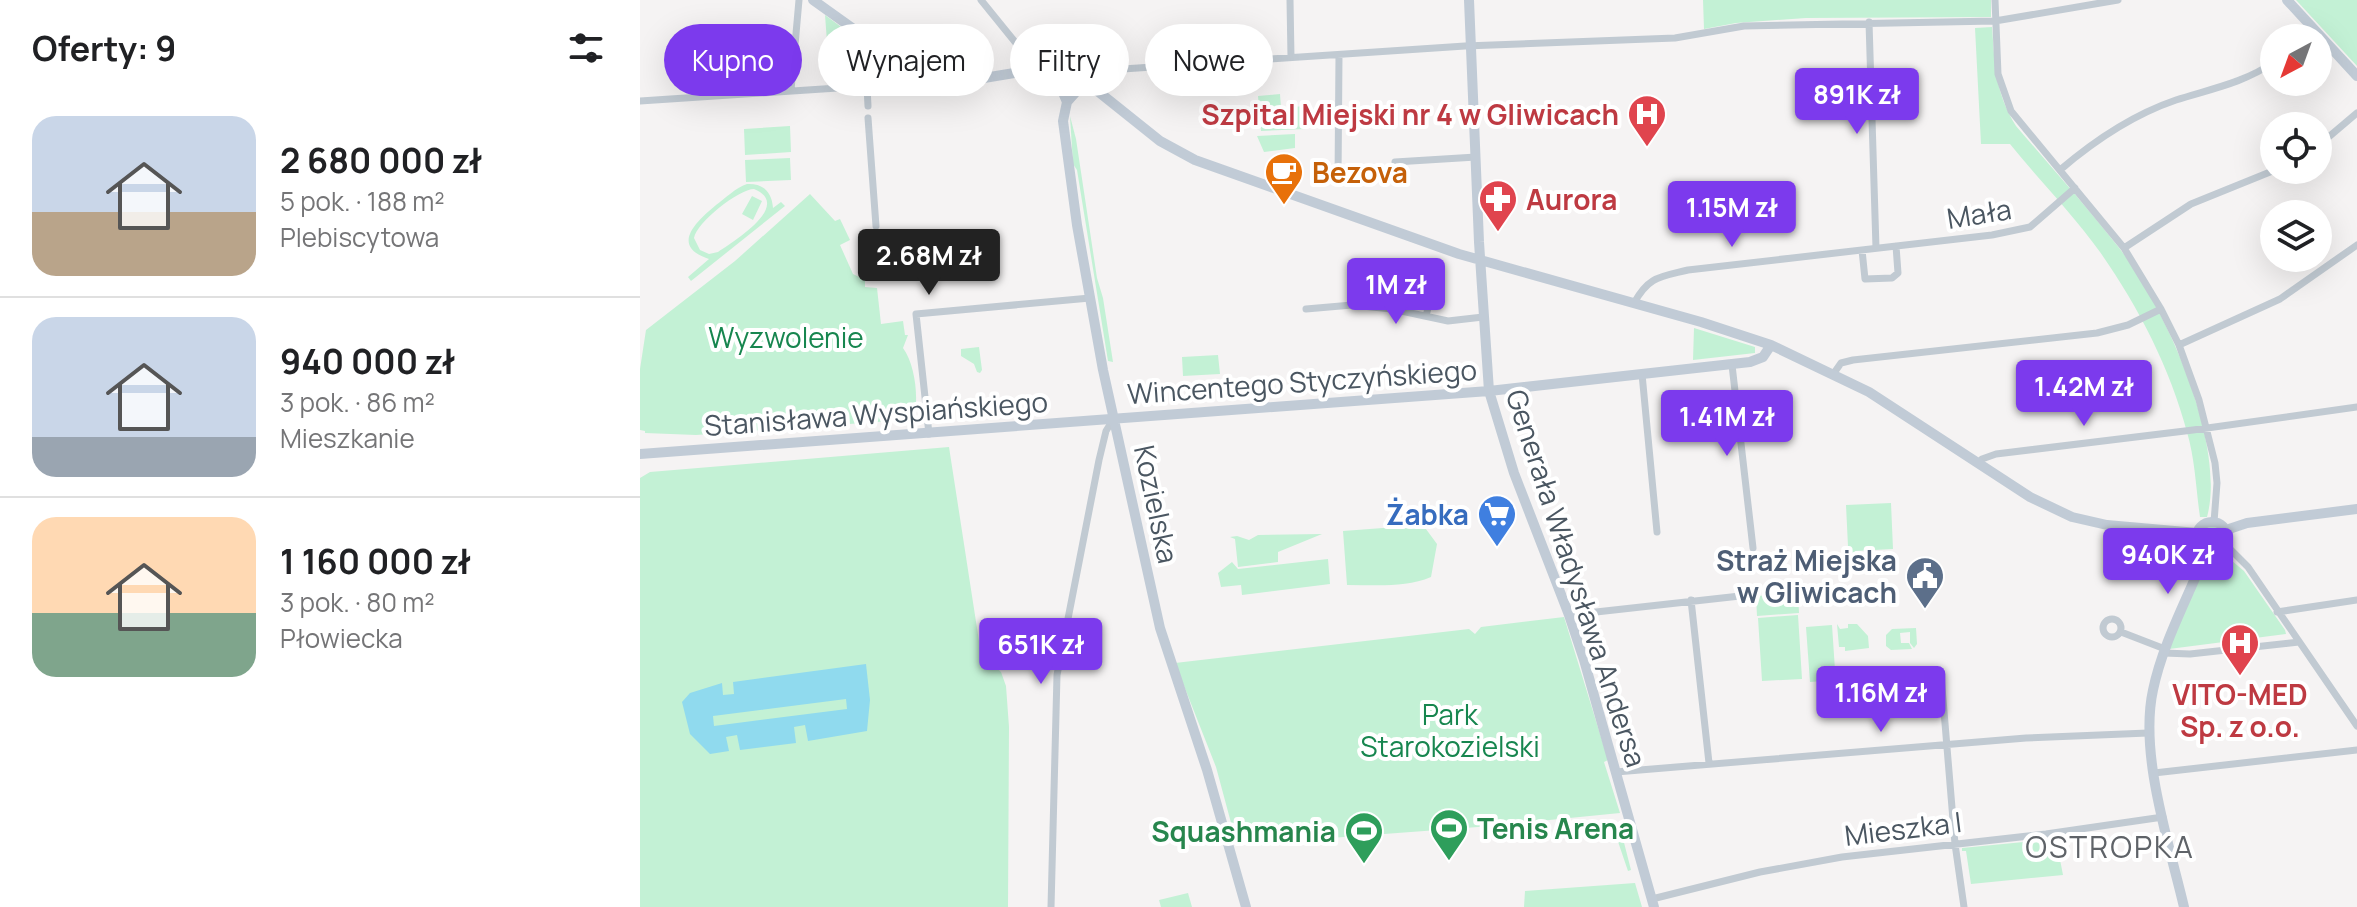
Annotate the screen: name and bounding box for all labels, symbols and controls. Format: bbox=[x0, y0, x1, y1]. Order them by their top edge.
chip: Kupno bbox=[664, 24, 802, 96]
chip: Wynajem bbox=[818, 24, 994, 96]
chip: Filtry bbox=[1010, 24, 1129, 96]
chip: Nowe bbox=[1145, 24, 1273, 96]
north arrow bbox=[2260, 24, 2332, 96]
map controls bbox=[2260, 24, 2332, 272]
text: Oferty: 9 bbox=[32, 25, 177, 71]
icon: filters bbox=[564, 26, 608, 70]
pin: 891K zł bbox=[1783, 68, 1931, 136]
text: 891K zł bbox=[1813, 76, 1901, 112]
hospital icon: Szpital Miejski nr 4 w Gliwicach bbox=[1626, 93, 1668, 148]
place label: Szpital Miejski nr 4 w Gliwicach bbox=[1201, 95, 1619, 133]
button: locate bbox=[2260, 112, 2332, 184]
text: 2 680 000 zł bbox=[280, 137, 482, 183]
icon: home bbox=[96, 148, 192, 244]
cafe icon: Bezova bbox=[1263, 151, 1305, 206]
place label: Bezova bbox=[1312, 153, 1408, 191]
pharmacy icon: Aurora bbox=[1477, 178, 1519, 233]
place label: Aurora bbox=[1526, 180, 1617, 218]
pin: 1.15M zł bbox=[1649, 181, 1815, 249]
text: 5 pok. · 188 m² bbox=[280, 183, 445, 219]
text: 1.15M zł bbox=[1686, 189, 1778, 225]
street label: Mała bbox=[1944, 189, 2014, 237]
button: layers bbox=[2260, 200, 2332, 272]
text: Plebiscytowa bbox=[280, 219, 439, 255]
pin: 2.68M zł bbox=[846, 229, 1012, 297]
text: 2.68M zł bbox=[876, 237, 982, 273]
pin: 1M zł bbox=[1340, 258, 1452, 326]
text: 1M zł bbox=[1365, 266, 1427, 302]
park label: Wyzwolenie bbox=[708, 318, 864, 356]
text: 940 000 zł bbox=[280, 338, 455, 384]
icon: home bbox=[96, 349, 192, 445]
street label: Wincentego Styczyńskiego bbox=[1126, 350, 1478, 412]
pin: 1.42M zł bbox=[2001, 360, 2167, 428]
text: 1.42M zł bbox=[2034, 368, 2134, 404]
street label: Stanisława Wyspiańskiego bbox=[703, 382, 1049, 444]
text: 3 pok. · 86 m² bbox=[280, 384, 435, 420]
street label: Generała Władysława Andersa bbox=[1498, 384, 1656, 772]
pin: 1.41M zł bbox=[1644, 390, 1810, 458]
text: 1.41M zł bbox=[1679, 398, 1775, 434]
text: Mieszkanie bbox=[280, 420, 415, 456]
street label: Kozielska bbox=[1126, 441, 1188, 567]
supermarket icon: Żabka bbox=[1476, 493, 1518, 548]
place label: Żabka bbox=[1386, 495, 1469, 533]
pin: 940K zł bbox=[2094, 528, 2242, 596]
text: 940K zł bbox=[2121, 536, 2215, 572]
text: 1 160 000 zł bbox=[280, 538, 471, 584]
place label: Straż Miejska w Gliwicach bbox=[1716, 541, 1897, 611]
icon: home bbox=[96, 549, 192, 645]
public building icon: Straż Miejska w Gliwicach bbox=[1904, 555, 1946, 610]
text: 3 pok. · 80 m² bbox=[280, 584, 435, 620]
pin: 651K zł bbox=[967, 618, 1115, 686]
text: Płowiecka bbox=[280, 620, 403, 656]
hospital icon: VITO-MED Sp. z o.o. bbox=[2219, 622, 2261, 677]
text: 651K zł bbox=[997, 626, 1085, 662]
pin: 1.16M zł bbox=[1798, 666, 1964, 734]
text: 1.16M zł bbox=[1834, 674, 1928, 710]
place label: VITO-MED Sp. z o.o. bbox=[2172, 675, 2308, 745]
park label: Park Starokozielski bbox=[1360, 695, 1540, 765]
street label: Mieszka I bbox=[1842, 802, 1964, 854]
sports icon: Tenis Arena bbox=[1428, 807, 1470, 862]
place label: Tenis Arena bbox=[1477, 809, 1634, 847]
sports icon: Squashmania bbox=[1343, 810, 1385, 865]
place label: Squashmania bbox=[1151, 812, 1336, 850]
district label: OSTROPKA bbox=[2025, 826, 2195, 867]

